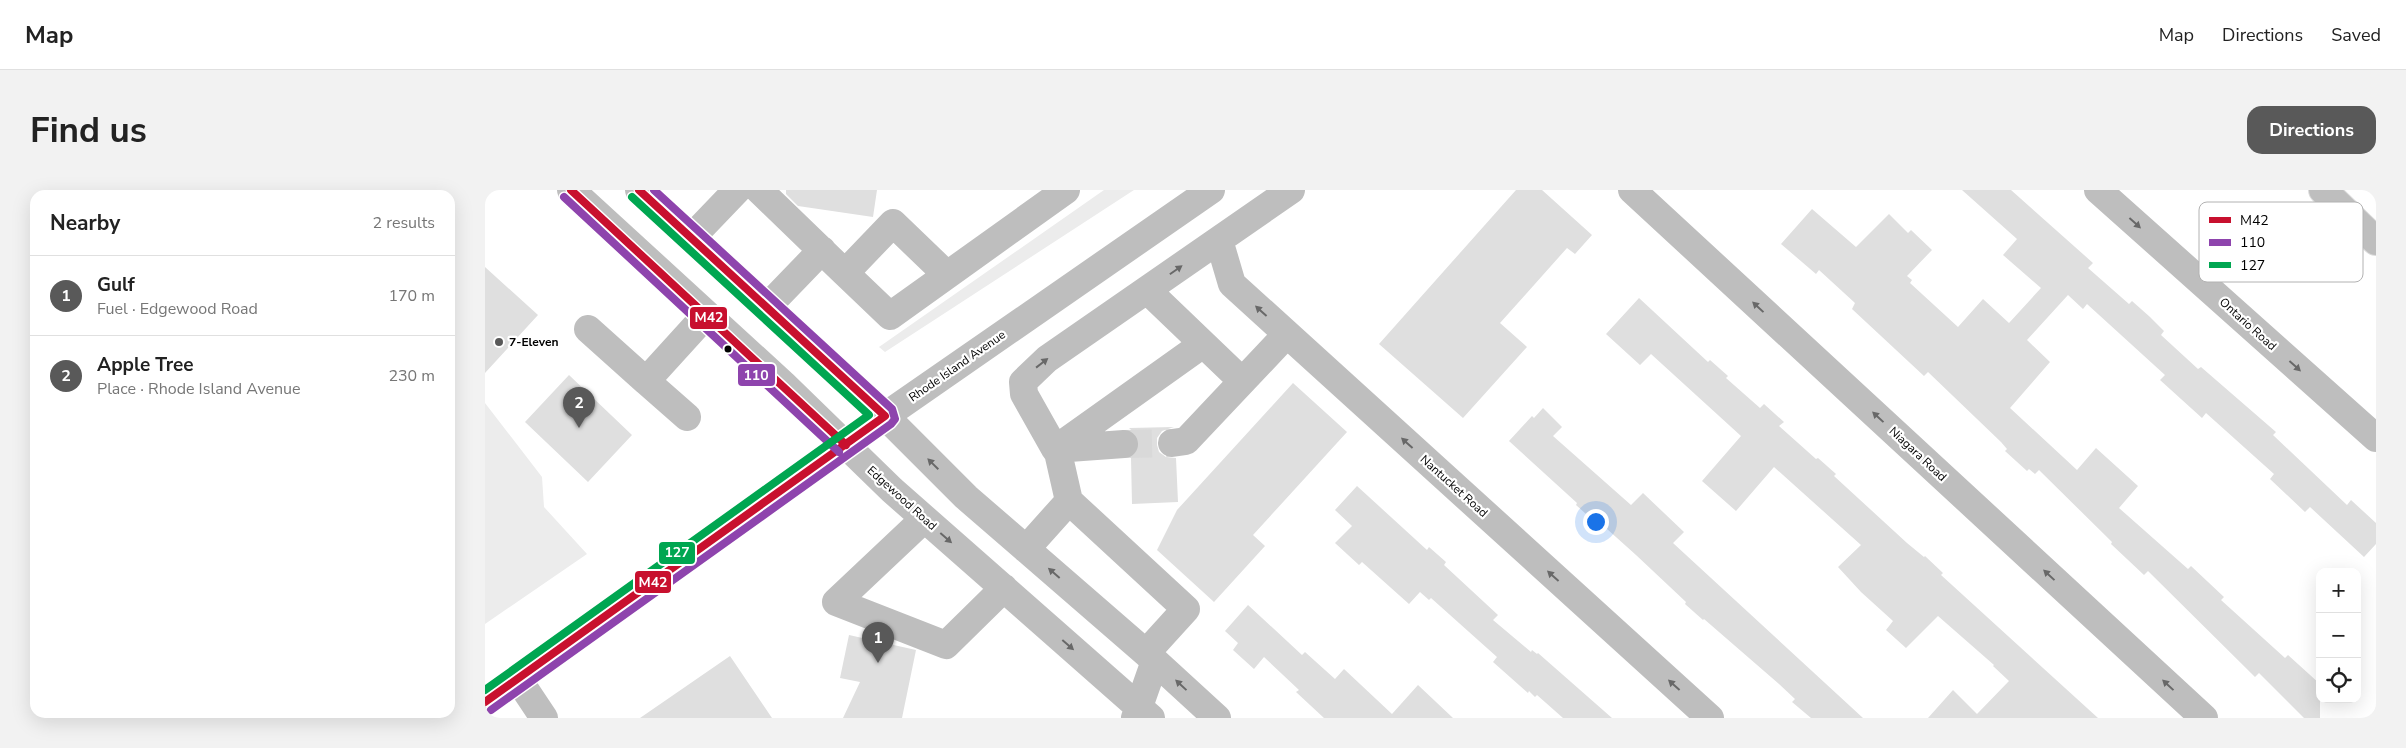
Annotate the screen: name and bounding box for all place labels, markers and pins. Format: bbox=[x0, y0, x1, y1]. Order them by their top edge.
place label: 7-Eleven bbox=[509, 334, 558, 350]
marker: 7-Eleven bbox=[493, 336, 505, 348]
unlabelled marker bbox=[723, 344, 733, 354]
pin: 2 bbox=[563, 387, 595, 428]
pin: 1 bbox=[862, 622, 894, 663]

